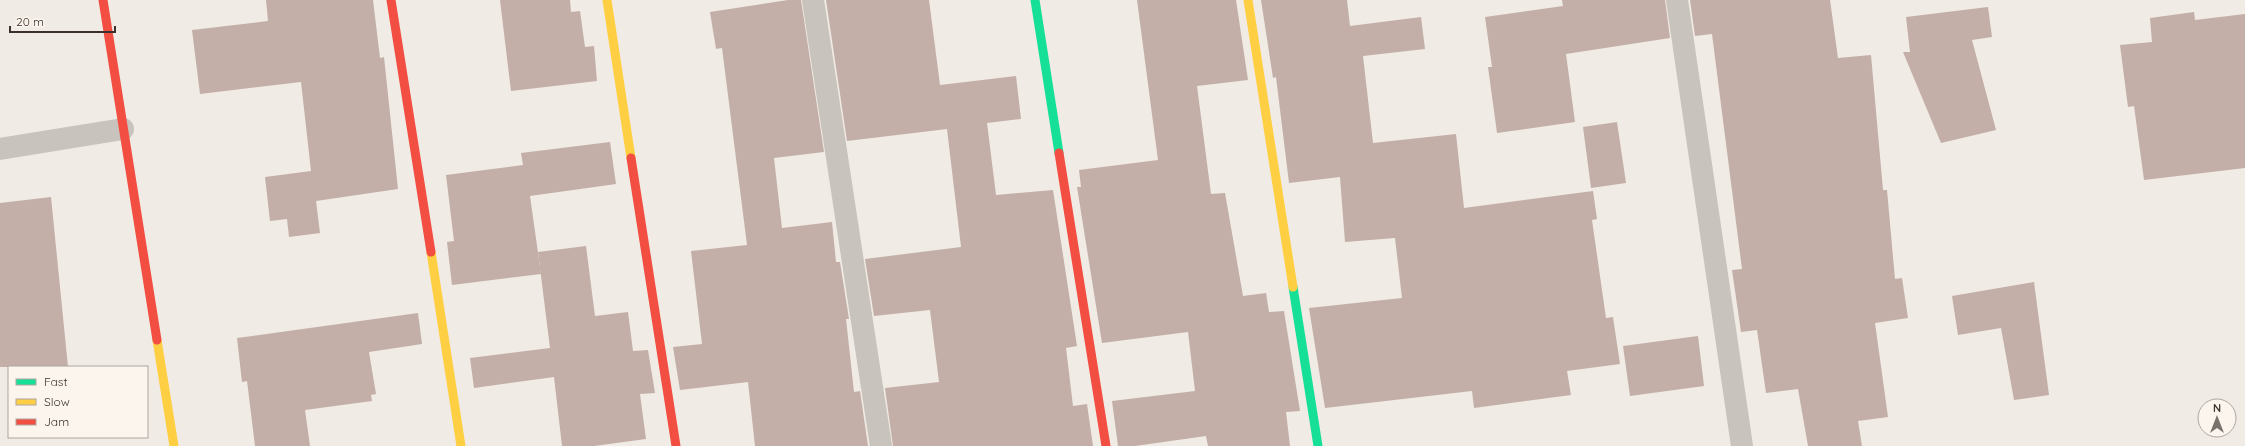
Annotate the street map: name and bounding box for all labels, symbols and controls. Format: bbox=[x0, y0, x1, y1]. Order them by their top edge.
scale bar bbox=[10, 8, 115, 34]
text: 20 m bbox=[16, 14, 44, 29]
legend bbox=[8, 366, 148, 438]
text: Fast bbox=[44, 374, 68, 389]
text: Slow bbox=[44, 394, 70, 409]
north arrow bbox=[2197, 398, 2237, 438]
text: N bbox=[2213, 401, 2221, 415]
text: Jam bbox=[44, 414, 69, 429]

